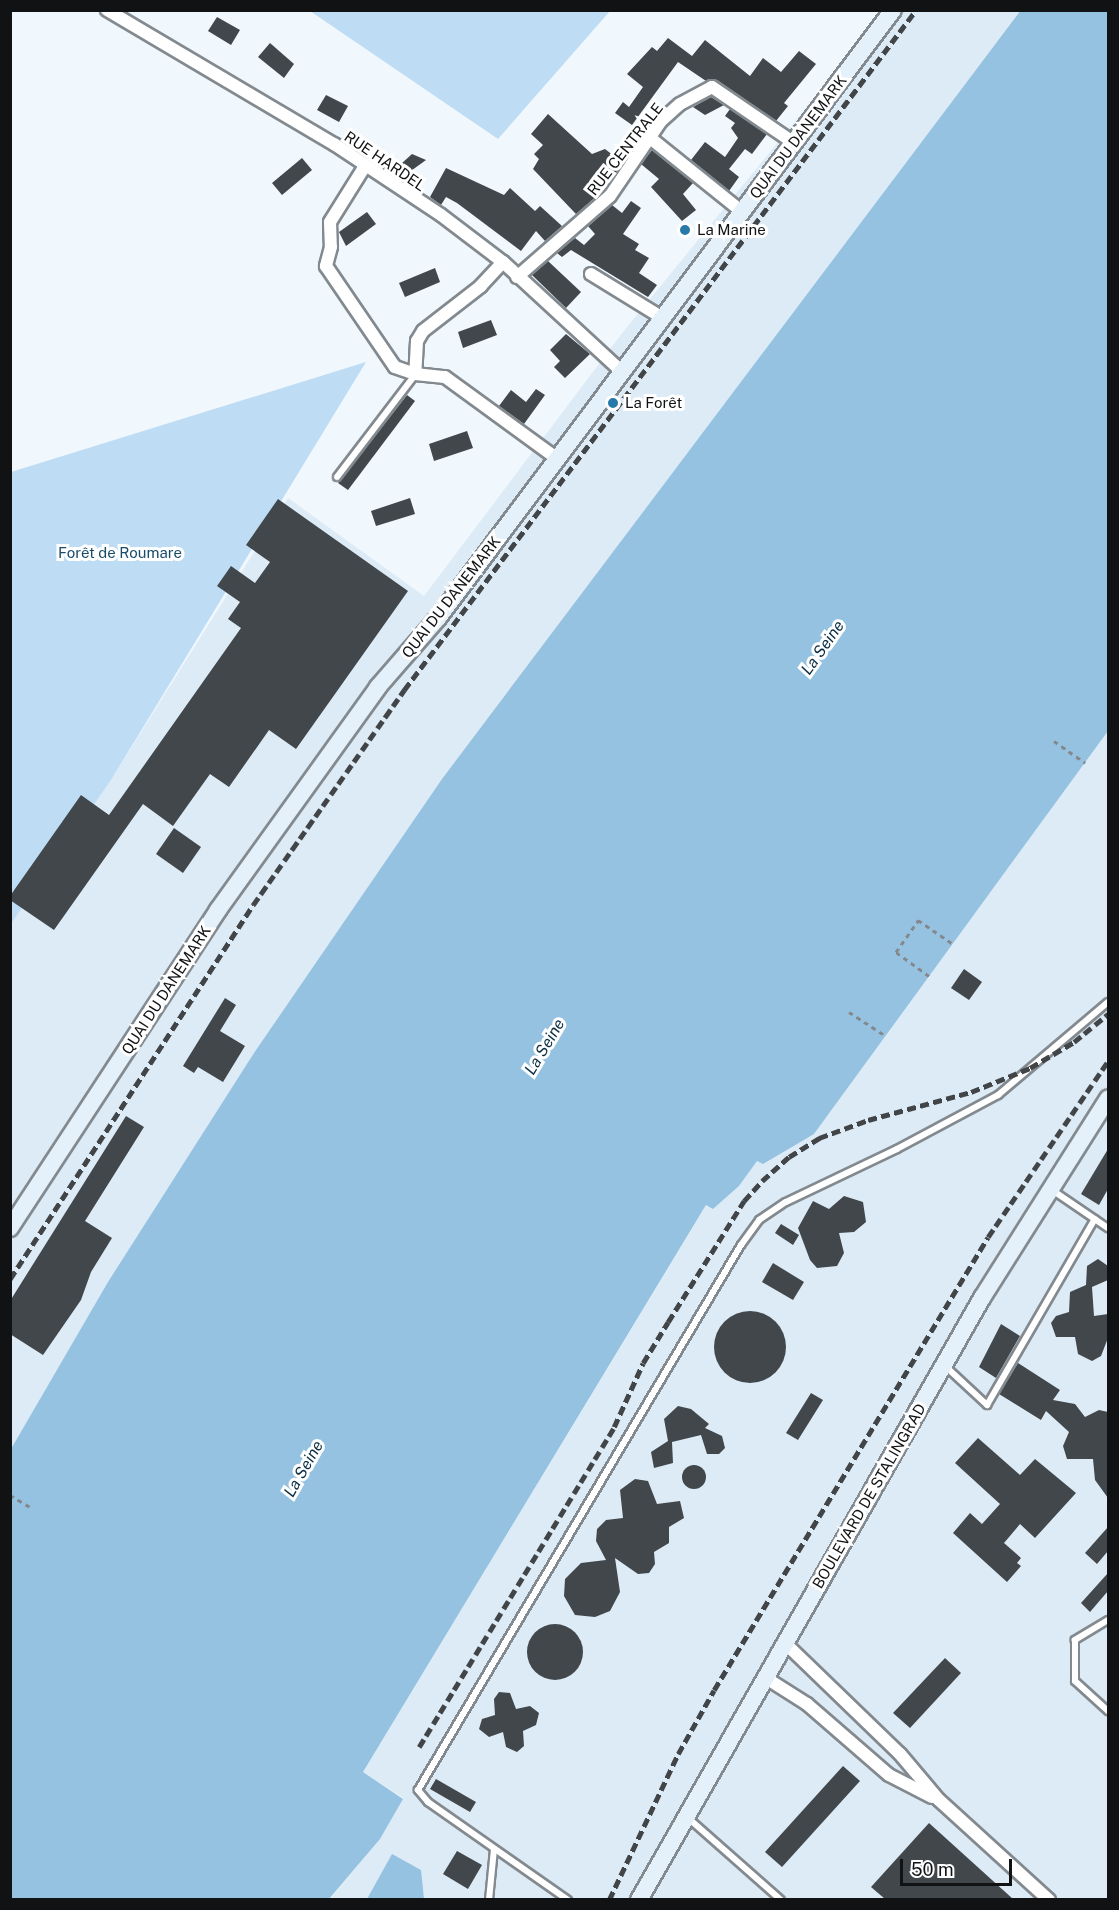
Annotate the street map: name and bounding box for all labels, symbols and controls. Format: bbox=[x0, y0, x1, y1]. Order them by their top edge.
street label: QUAI DU DANEMARK bbox=[746, 72, 850, 202]
street label: RUE CENTRALE bbox=[583, 99, 667, 199]
street label: RUE HARDEL bbox=[341, 127, 429, 195]
place label: La Marine bbox=[697, 221, 766, 239]
marker: La Marine bbox=[678, 223, 692, 237]
place label: La Forêt bbox=[625, 394, 682, 412]
marker: La Forêt bbox=[606, 396, 620, 410]
street label: QUAI DU DANEMARK bbox=[398, 532, 504, 662]
park label: Forêt de Roumare bbox=[58, 544, 182, 562]
water label: La Seine bbox=[797, 617, 849, 679]
street label: QUAI DU DANEMARK bbox=[118, 922, 214, 1058]
water label: La Seine bbox=[521, 1016, 569, 1078]
street label: BOULEVARD DE STALINGRAD bbox=[809, 1400, 929, 1592]
water label: La Seine bbox=[280, 1437, 328, 1501]
scale bar bbox=[903, 1847, 1016, 1885]
text: 50 m bbox=[911, 1859, 954, 1880]

